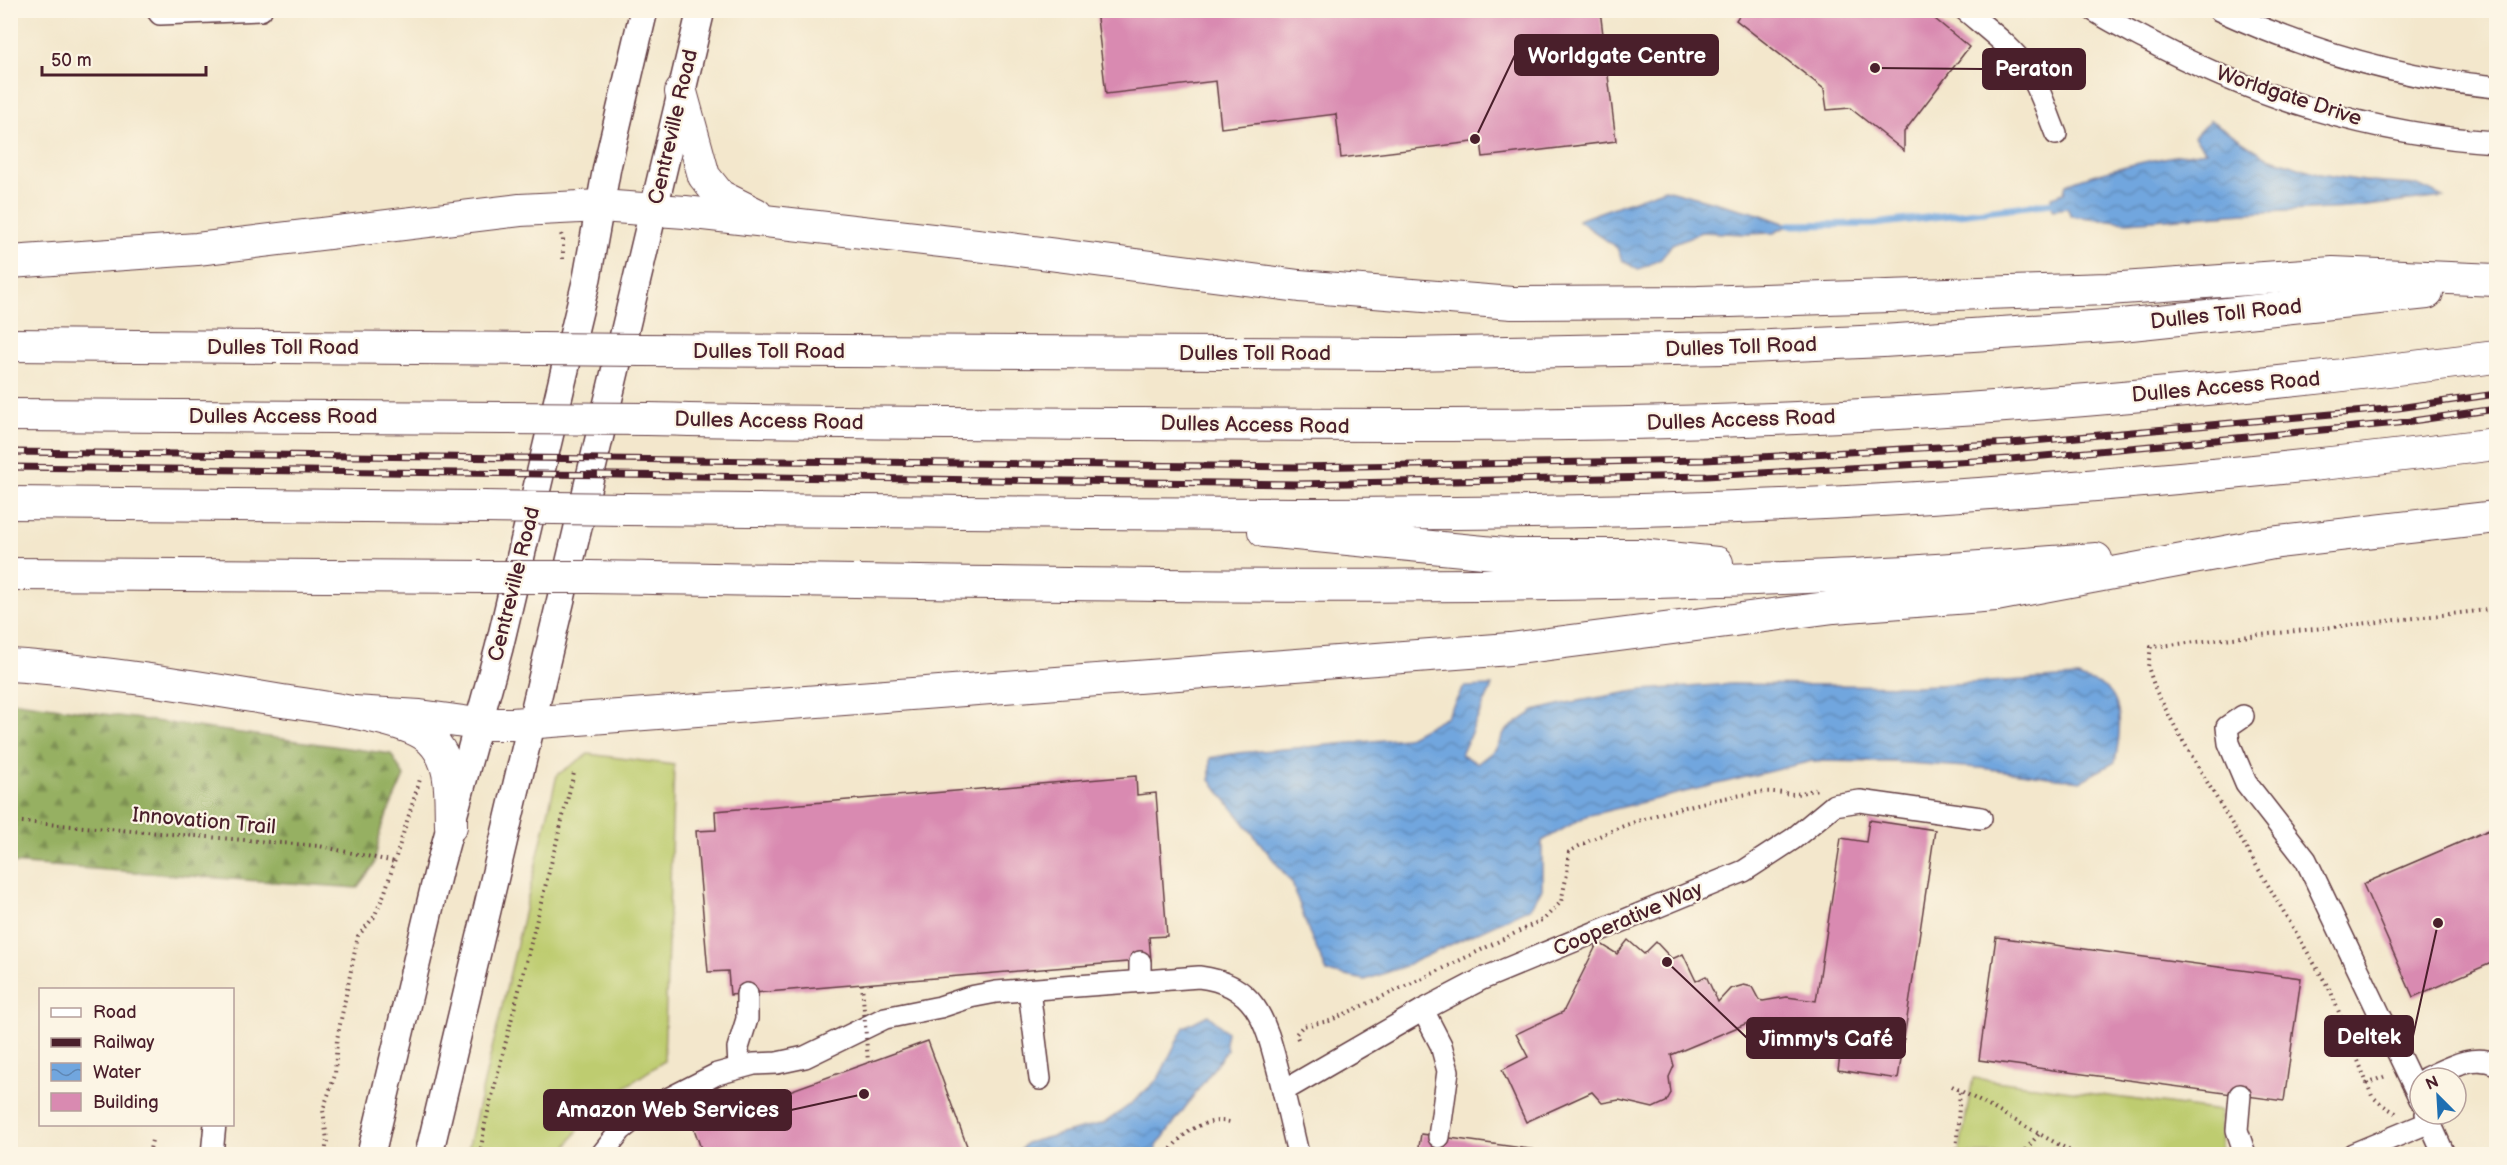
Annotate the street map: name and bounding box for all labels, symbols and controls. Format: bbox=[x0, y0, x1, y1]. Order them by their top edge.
callout: Worldgate Centre bbox=[1515, 35, 1718, 75]
scale bar bbox=[42, 39, 206, 77]
text: Worldgate Centre bbox=[1528, 43, 1706, 70]
street label: Centreville Road bbox=[643, 47, 703, 207]
callout: Peraton bbox=[1983, 49, 2085, 89]
text: 50 m bbox=[51, 50, 92, 71]
text: Peraton bbox=[1995, 56, 2073, 83]
street label: Worldgate Drive bbox=[2213, 61, 2365, 131]
street label: Dulles Toll Road bbox=[2149, 294, 2303, 334]
street label: Dulles Toll Road bbox=[1664, 332, 1818, 362]
street label: Dulles Toll Road bbox=[207, 335, 359, 360]
street label: Dulles Toll Road bbox=[693, 339, 845, 364]
street label: Dulles Toll Road bbox=[1179, 341, 1331, 366]
street label: Dulles Access Road bbox=[2131, 366, 2321, 408]
street label: Dulles Access Road bbox=[188, 404, 378, 429]
street label: Dulles Access Road bbox=[1646, 404, 1836, 436]
street label: Dulles Access Road bbox=[674, 407, 864, 435]
street label: Dulles Access Road bbox=[1160, 411, 1350, 439]
street label: Centreville Road bbox=[483, 504, 545, 664]
street label: Innovation Trail bbox=[131, 802, 277, 840]
street label: Cooperative Way bbox=[1550, 876, 1707, 962]
legend bbox=[39, 988, 234, 1126]
text: Road bbox=[93, 1002, 137, 1023]
callout: Deltek bbox=[2325, 1016, 2413, 1056]
callout: Jimmy's Café bbox=[1747, 1018, 1905, 1058]
text: Deltek bbox=[2337, 1024, 2402, 1051]
text: Jimmy's Café bbox=[1759, 1026, 1893, 1053]
text: Railway bbox=[93, 1032, 155, 1053]
text: Water bbox=[93, 1062, 141, 1083]
north arrow bbox=[2408, 1066, 2468, 1126]
text: N bbox=[2423, 1073, 2442, 1095]
callout: Amazon Web Services bbox=[544, 1090, 791, 1130]
text: Building bbox=[93, 1092, 159, 1113]
text: Amazon Web Services bbox=[556, 1097, 779, 1124]

